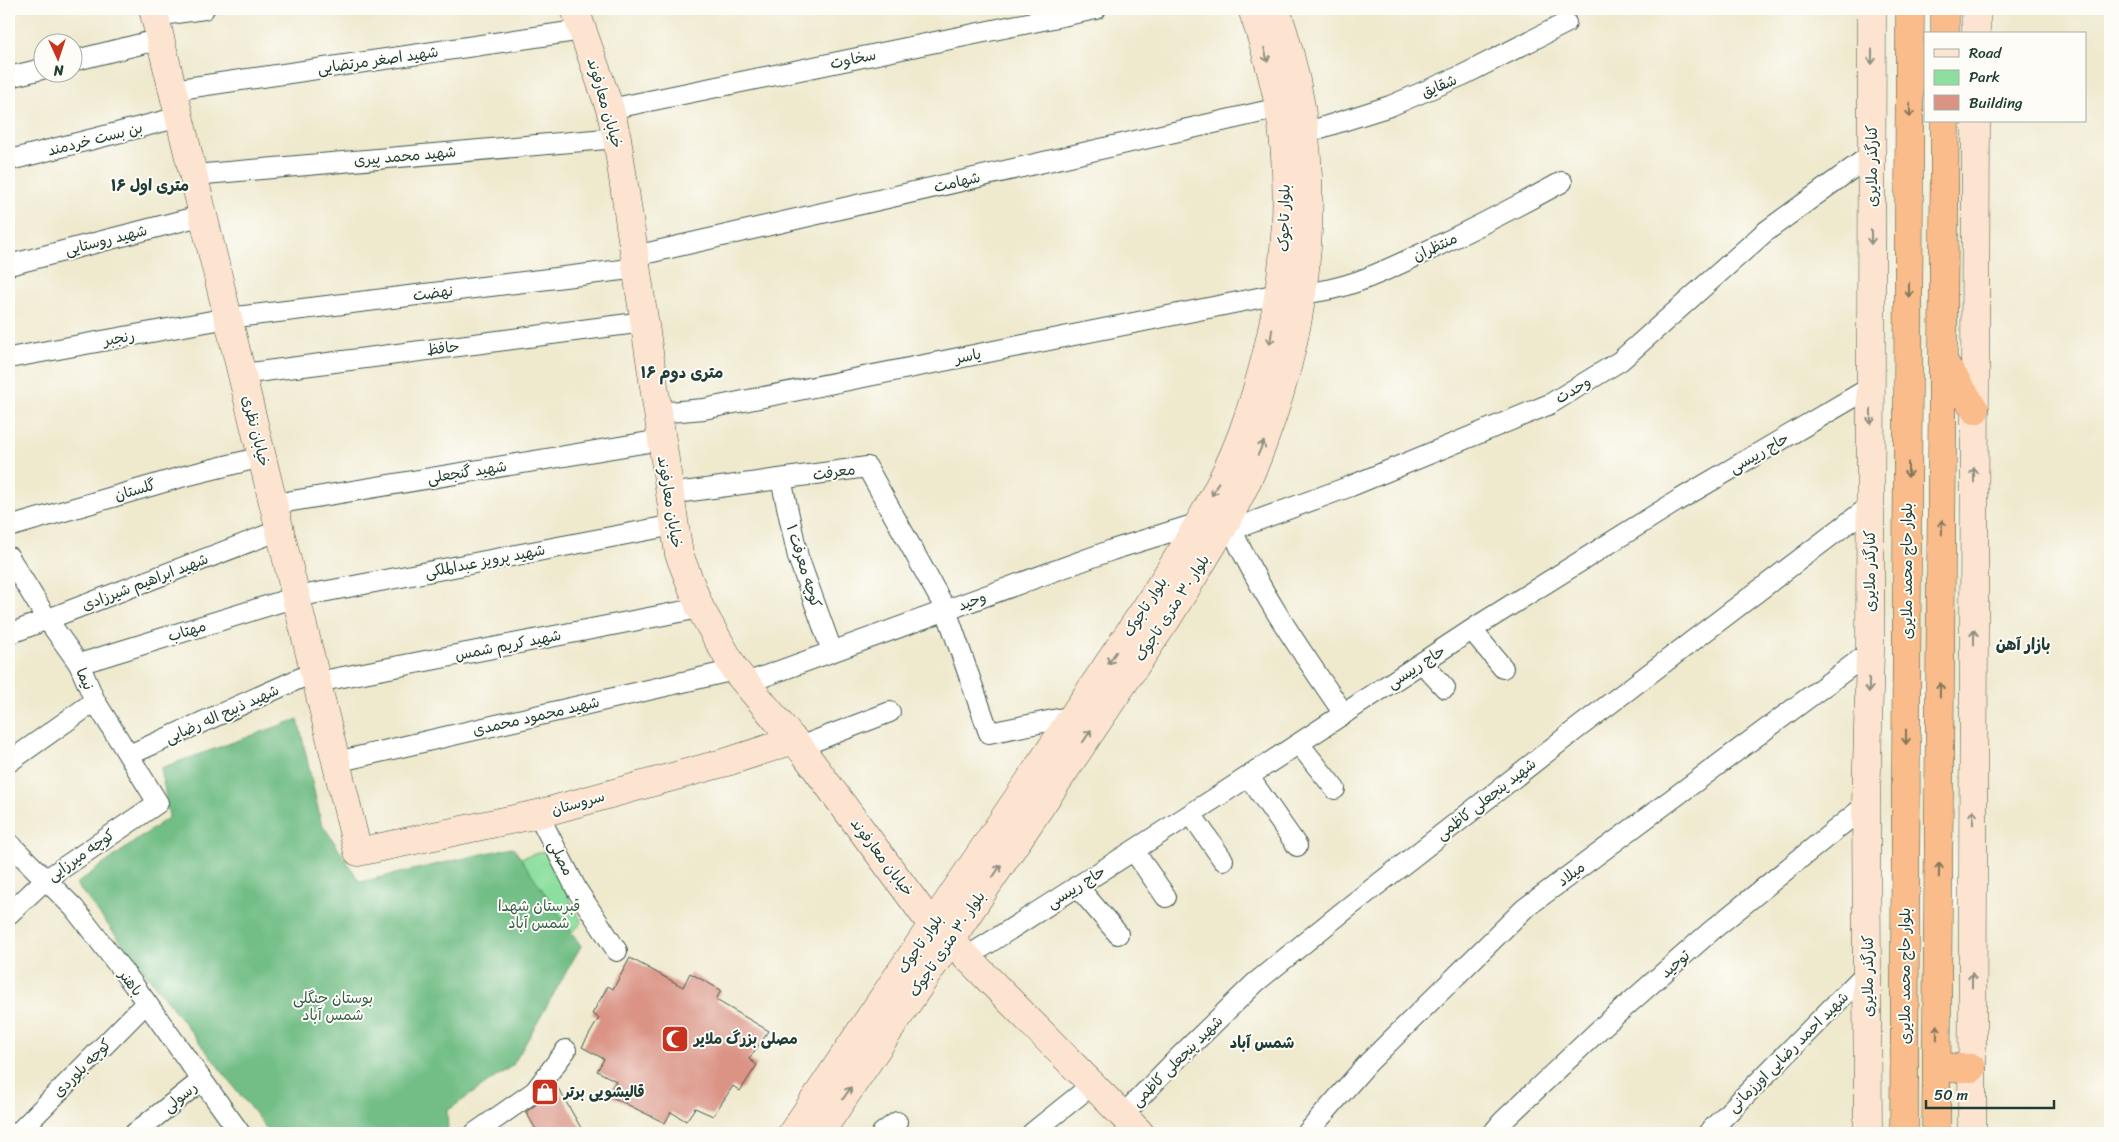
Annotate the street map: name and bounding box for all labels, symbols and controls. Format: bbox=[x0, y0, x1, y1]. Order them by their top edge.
north arrow bbox=[32, 32, 82, 82]
legend bbox=[1924, 32, 2086, 122]
street label: شهید اصغر مرتضایی bbox=[316, 39, 440, 81]
text: Road bbox=[1969, 40, 2002, 66]
street label: سخاوت bbox=[827, 41, 879, 77]
one-way arrow bbox=[1262, 47, 1271, 63]
one-way arrow bbox=[1867, 49, 1877, 65]
street label: خیابان معارفوند bbox=[580, 55, 630, 151]
text: N bbox=[53, 58, 65, 83]
text: Park bbox=[1969, 64, 2000, 90]
street label: شقایق bbox=[1417, 67, 1461, 105]
text: Building bbox=[1969, 90, 2023, 116]
one-way arrow bbox=[1905, 102, 1915, 118]
street label: بن بست خردمند bbox=[45, 115, 145, 163]
street label: کنارگذر ملایری bbox=[1859, 125, 1885, 207]
street label: شهید محمد پیری bbox=[353, 139, 457, 173]
street label: شهامت bbox=[931, 164, 983, 200]
district label: ۱۶ متری اول bbox=[111, 171, 189, 200]
street label: بلوار تاجوک bbox=[1270, 184, 1298, 252]
street label: شهید روستایی bbox=[62, 217, 150, 263]
street label: منتظران bbox=[1408, 225, 1462, 269]
one-way arrow bbox=[1866, 229, 1876, 245]
street label: نهضت bbox=[411, 278, 455, 308]
one-way arrow bbox=[1904, 282, 1914, 298]
street label: رنجبر bbox=[99, 322, 137, 354]
one-way arrow bbox=[1265, 329, 1275, 345]
street label: حافظ bbox=[425, 333, 461, 363]
street label: یاسر bbox=[951, 341, 983, 372]
district label: ۱۶ متری دوم bbox=[641, 358, 723, 387]
street label: وحدت bbox=[1550, 369, 1596, 411]
street label: خیابان نظری bbox=[235, 393, 277, 469]
one-way arrow bbox=[1866, 409, 1876, 425]
street label: حاج رییسی bbox=[1724, 425, 1794, 481]
one-way arrow bbox=[1257, 441, 1267, 456]
street label: شهید گنجعلی bbox=[425, 453, 509, 491]
street label: خیابان معارفوند bbox=[650, 454, 690, 550]
street label: معرفت bbox=[811, 456, 857, 488]
one-way arrow bbox=[1903, 462, 1913, 478]
one-way arrow bbox=[1969, 467, 1979, 483]
street label: گلستان bbox=[111, 472, 159, 508]
one-way arrow bbox=[1210, 482, 1220, 497]
street label: بلوار حاج محمد ملایری bbox=[1894, 503, 1920, 639]
one-way arrow bbox=[1937, 519, 1947, 536]
street label: کوچه معرفت ۱ bbox=[779, 521, 829, 611]
street label: کنارگذر ملایری bbox=[1857, 530, 1883, 612]
street label: شهید پرویز عبدالملکی bbox=[423, 537, 547, 585]
street label: شهید ابراهیم شیرزادی bbox=[78, 546, 212, 618]
street label: بلوار ۳۰ متری تاجوک bbox=[1127, 549, 1217, 667]
street label: بلوار تاجوک bbox=[1116, 572, 1174, 642]
street label: وحید bbox=[954, 584, 990, 618]
street label: مهتاب bbox=[164, 613, 210, 649]
street label: شهید کریم شمس bbox=[453, 622, 563, 668]
one-way arrow bbox=[1969, 629, 1979, 646]
district label: بازار آهن bbox=[1996, 630, 2050, 659]
street label: حاج رییسی bbox=[1381, 638, 1451, 696]
one-way arrow bbox=[1107, 650, 1117, 664]
street label: نیما bbox=[68, 663, 102, 695]
one-way arrow bbox=[1864, 676, 1874, 693]
street label: شهید ذبیح اله رضایی bbox=[161, 677, 283, 751]
one-way arrow bbox=[1936, 682, 1945, 698]
street label: شهید محمود محمدی bbox=[470, 689, 602, 743]
one-way arrow bbox=[1082, 729, 1093, 743]
one-way arrow bbox=[1901, 729, 1911, 745]
street label: شهید پنجعلی کاظمی bbox=[1430, 751, 1542, 847]
street label: سروستان bbox=[548, 783, 608, 823]
one-way arrow bbox=[1968, 809, 1978, 826]
street label: خیابان معارفوند bbox=[844, 812, 920, 902]
street label: کوچه میرزایی bbox=[42, 822, 120, 888]
street label: مصلی bbox=[541, 836, 581, 880]
street label: میلاد bbox=[1551, 855, 1591, 893]
street label: حاج رییسی bbox=[1041, 859, 1111, 915]
one-way arrow bbox=[1934, 862, 1944, 878]
one-way arrow bbox=[991, 864, 1002, 878]
street label: بلوار ۳۰ متری تاجوک bbox=[902, 886, 992, 1002]
park label: قبرستان شهدا شمس آباد bbox=[498, 893, 580, 936]
street label: بلوار حاج محمد ملایری bbox=[1892, 908, 1918, 1044]
street label: بلوار تاجوک bbox=[890, 909, 950, 979]
street label: کنارگذر ملایری bbox=[1855, 935, 1881, 1017]
street label: توحید bbox=[1654, 943, 1697, 985]
street label: باهنر bbox=[111, 962, 150, 1002]
one-way arrow bbox=[1967, 972, 1977, 988]
park label: بوستان جنگلی شمس آباد bbox=[293, 985, 373, 1028]
street label: شهید احمد رضایی اورزمانی bbox=[1721, 985, 1855, 1119]
street label: شهید پنجعلی کاظمی bbox=[1125, 1009, 1229, 1113]
mosque icon: مصلی بزرگ ملایر bbox=[660, 1024, 690, 1054]
one-way arrow bbox=[1932, 1024, 1942, 1040]
place label: مصلی بزرگ ملایر bbox=[692, 1026, 798, 1052]
district label: شمس آباد bbox=[1230, 1028, 1294, 1057]
street label: کوچه بلوردی bbox=[46, 1032, 118, 1104]
street label: رسولی bbox=[157, 1075, 203, 1119]
shop icon: قالیشویی برتر bbox=[530, 1077, 560, 1107]
scale bar bbox=[1926, 1077, 2054, 1109]
place label: قالیشویی برتر bbox=[562, 1079, 645, 1105]
text: 50 m bbox=[1934, 1082, 1969, 1108]
one-way arrow bbox=[842, 1086, 852, 1100]

